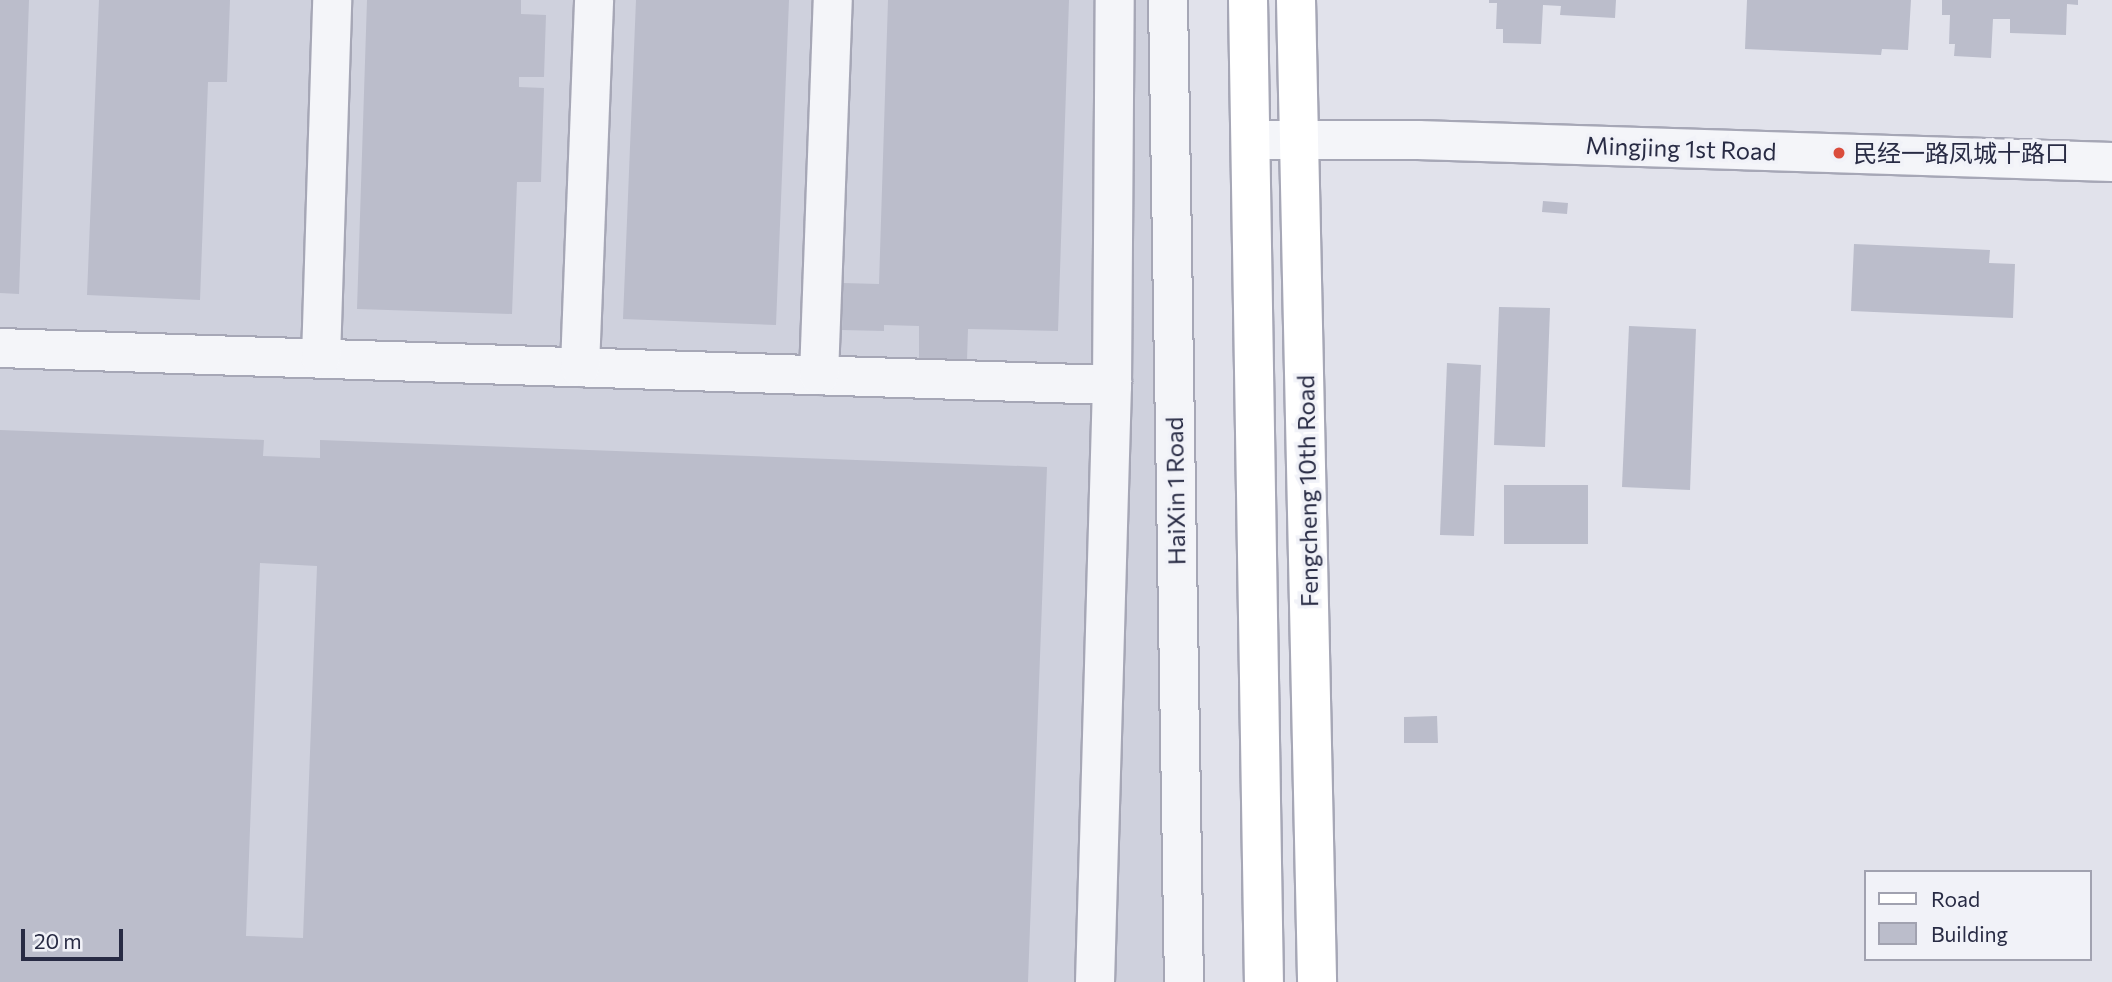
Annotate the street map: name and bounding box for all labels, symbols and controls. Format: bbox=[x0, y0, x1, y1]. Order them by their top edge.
street label: Mingjing 1st Road bbox=[1585, 130, 1777, 166]
place label: 民经一路凤城十路口 bbox=[1853, 139, 2069, 167]
marker: 民经一路凤城十路口 bbox=[1831, 145, 1847, 161]
street label: Fengcheng 10th Road bbox=[1291, 375, 1323, 607]
street label: HaiXin 1 Road bbox=[1159, 417, 1191, 565]
legend bbox=[1864, 870, 2091, 961]
text: Road bbox=[1931, 886, 1980, 911]
scale bar bbox=[24, 916, 126, 960]
text: Building bbox=[1931, 921, 2008, 946]
text: 20 m bbox=[34, 928, 82, 953]

